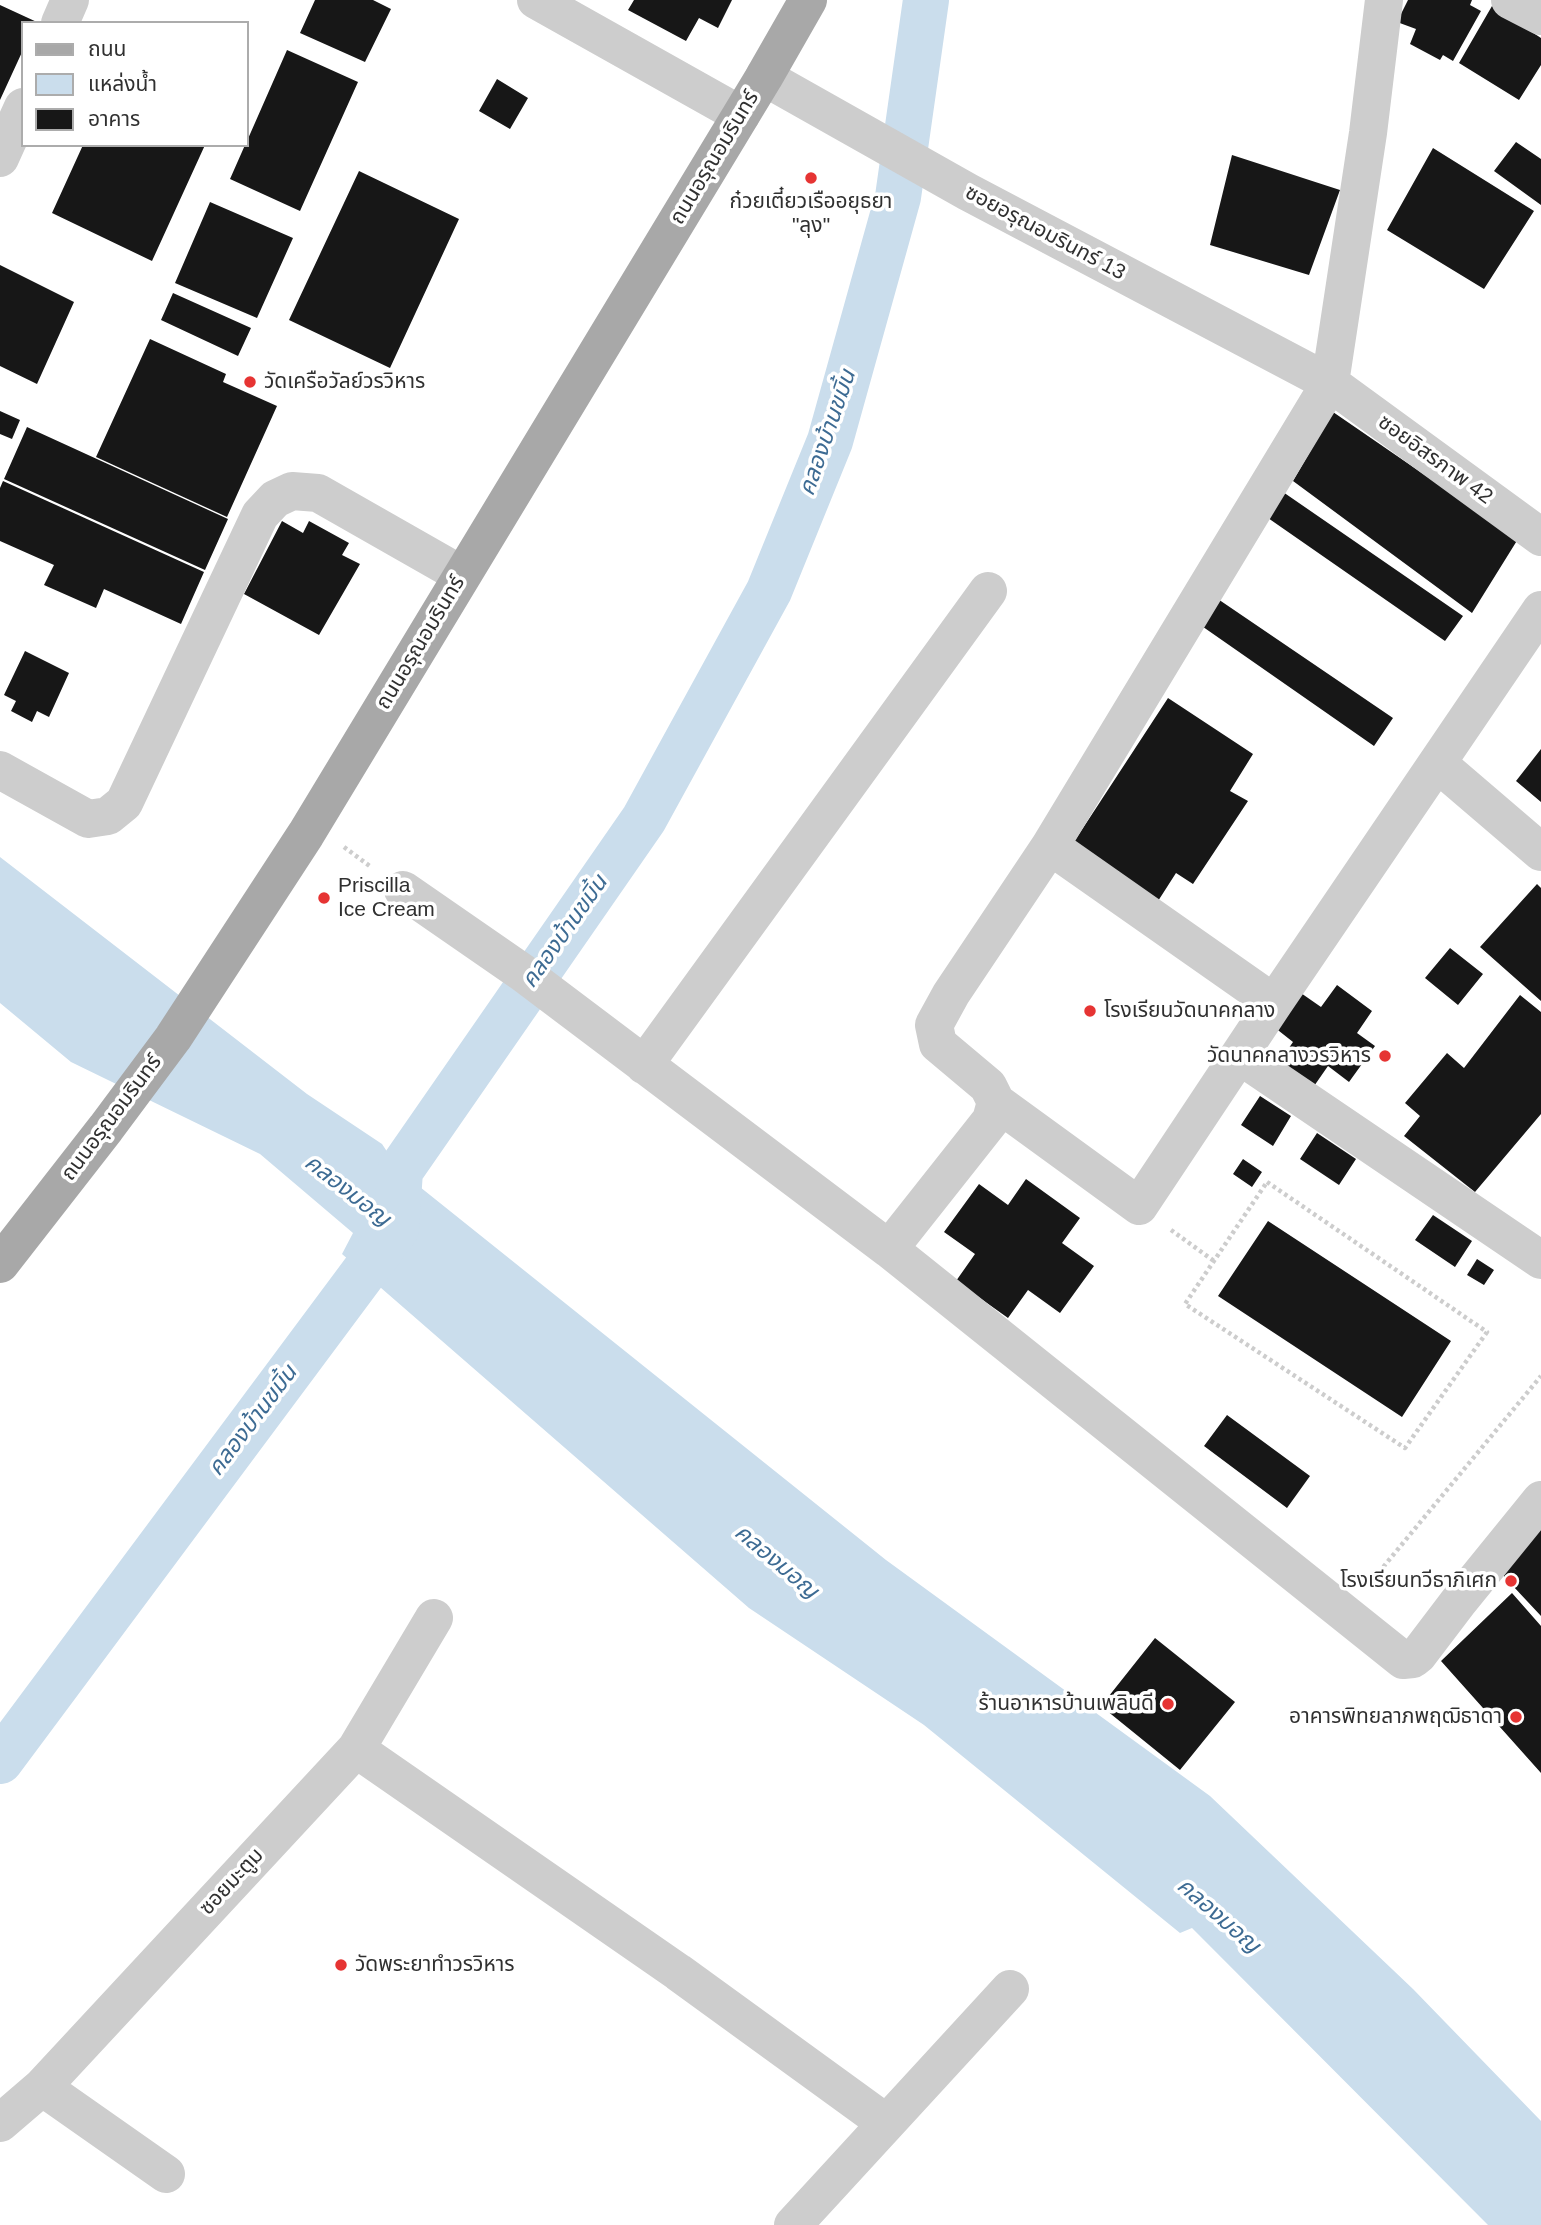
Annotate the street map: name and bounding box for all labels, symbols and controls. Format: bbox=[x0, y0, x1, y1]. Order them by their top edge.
legend bbox=[21, 21, 248, 147]
text: ถนน bbox=[88, 37, 126, 60]
text: แหล่งน้ำ bbox=[88, 72, 157, 95]
street label: ถนนอรุณอมรินทร์ bbox=[665, 87, 765, 229]
text: อาคาร bbox=[88, 107, 140, 130]
marker: ก๋วยเตี๋ยวเรืออยุธยา "ลุง" bbox=[803, 170, 819, 186]
street label: ซอยอรุณอมรินทร์ 13 bbox=[961, 180, 1129, 286]
place label: ก๋วยเตี๋ยวเรืออยุธยา "ลุง" bbox=[730, 189, 892, 239]
water label: คลองบ้านขมิ้น bbox=[794, 367, 862, 499]
place label: วัดเครือวัลย์วรวิหาร bbox=[264, 369, 425, 395]
marker: วัดเครือวัลย์วรวิหาร bbox=[242, 374, 258, 390]
street label: ซอยอิสรภาพ 42 bbox=[1373, 410, 1497, 510]
street label: ถนนอรุณอมรินทร์ bbox=[371, 572, 471, 714]
water label: คลองบ้านขมิ้น bbox=[516, 870, 614, 994]
place label: Priscilla Ice Cream bbox=[338, 873, 435, 923]
marker: Priscilla Ice Cream bbox=[316, 890, 332, 906]
place label: โรงเรียนวัดนาคกลาง bbox=[1104, 998, 1275, 1024]
marker: โรงเรียนวัดนาคกลาง bbox=[1082, 1003, 1098, 1019]
place label: วัดนาคกลางวรวิหาร bbox=[1207, 1043, 1371, 1069]
marker: วัดนาคกลางวรวิหาร bbox=[1377, 1048, 1393, 1064]
street label: ถนนอรุณอมรินทร์ bbox=[57, 1050, 167, 1186]
water label: คลองมอญ bbox=[299, 1149, 395, 1233]
water label: คลองบ้านขมิ้น bbox=[203, 1360, 303, 1482]
water label: คลองมอญ bbox=[728, 1519, 824, 1605]
place label: โรงเรียนทวีธาภิเศก bbox=[1340, 1568, 1497, 1594]
marker: โรงเรียนทวีธาภิเศก bbox=[1503, 1573, 1519, 1589]
place label: ร้านอาหารบ้านเพลินดี bbox=[978, 1691, 1154, 1717]
marker: ร้านอาหารบ้านเพลินดี bbox=[1160, 1696, 1176, 1712]
place label: อาคารพิทยลาภพฤฒิธาดา bbox=[1289, 1704, 1502, 1730]
marker: อาคารพิทยลาภพฤฒิธาดา bbox=[1508, 1709, 1524, 1725]
street label: ซอยมะตูม bbox=[195, 1843, 269, 1921]
water label: คลองมอญ bbox=[1171, 1872, 1265, 1960]
place label: วัดพระยาทําวรวิหาร bbox=[355, 1952, 515, 1978]
marker: วัดพระยาทําวรวิหาร bbox=[333, 1957, 349, 1973]

